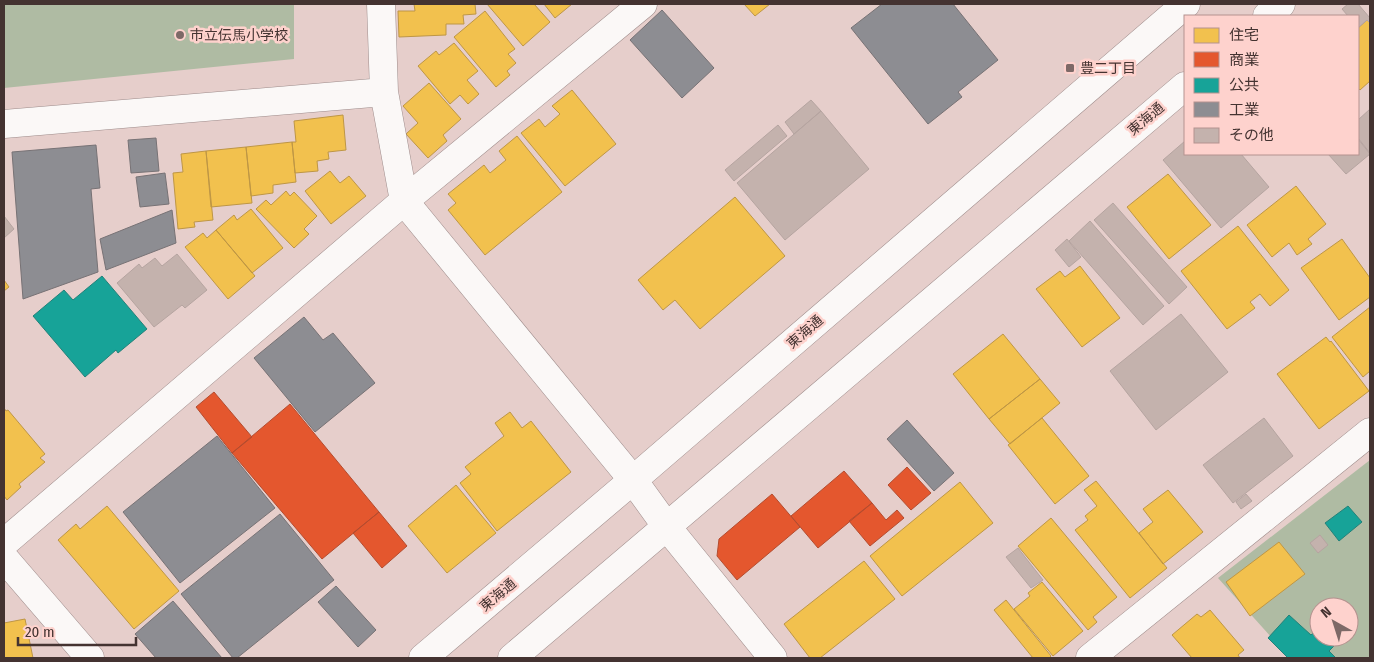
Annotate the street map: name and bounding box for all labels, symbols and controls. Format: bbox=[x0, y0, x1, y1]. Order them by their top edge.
legend bbox=[1184, 15, 1359, 155]
text: 住宅 bbox=[1229, 26, 1259, 44]
place label: 市立伝馬小学校 bbox=[190, 27, 288, 44]
marker: 市立伝馬小学校 bbox=[174, 29, 186, 41]
text: 商業 bbox=[1229, 51, 1259, 69]
place label: 豊二丁目 bbox=[1080, 60, 1136, 77]
marker: 豊二丁目 bbox=[1064, 62, 1076, 74]
text: 公共 bbox=[1229, 76, 1259, 94]
street label: 東海通 bbox=[1124, 99, 1168, 139]
text: 工業 bbox=[1229, 101, 1259, 119]
text: その他 bbox=[1229, 126, 1274, 144]
street label: 東海通 bbox=[784, 312, 826, 352]
street label: 東海通 bbox=[476, 575, 520, 615]
north arrow bbox=[1309, 597, 1359, 647]
text: N bbox=[1318, 603, 1335, 622]
scale bar bbox=[18, 614, 135, 646]
text: 20 m bbox=[25, 623, 55, 641]

